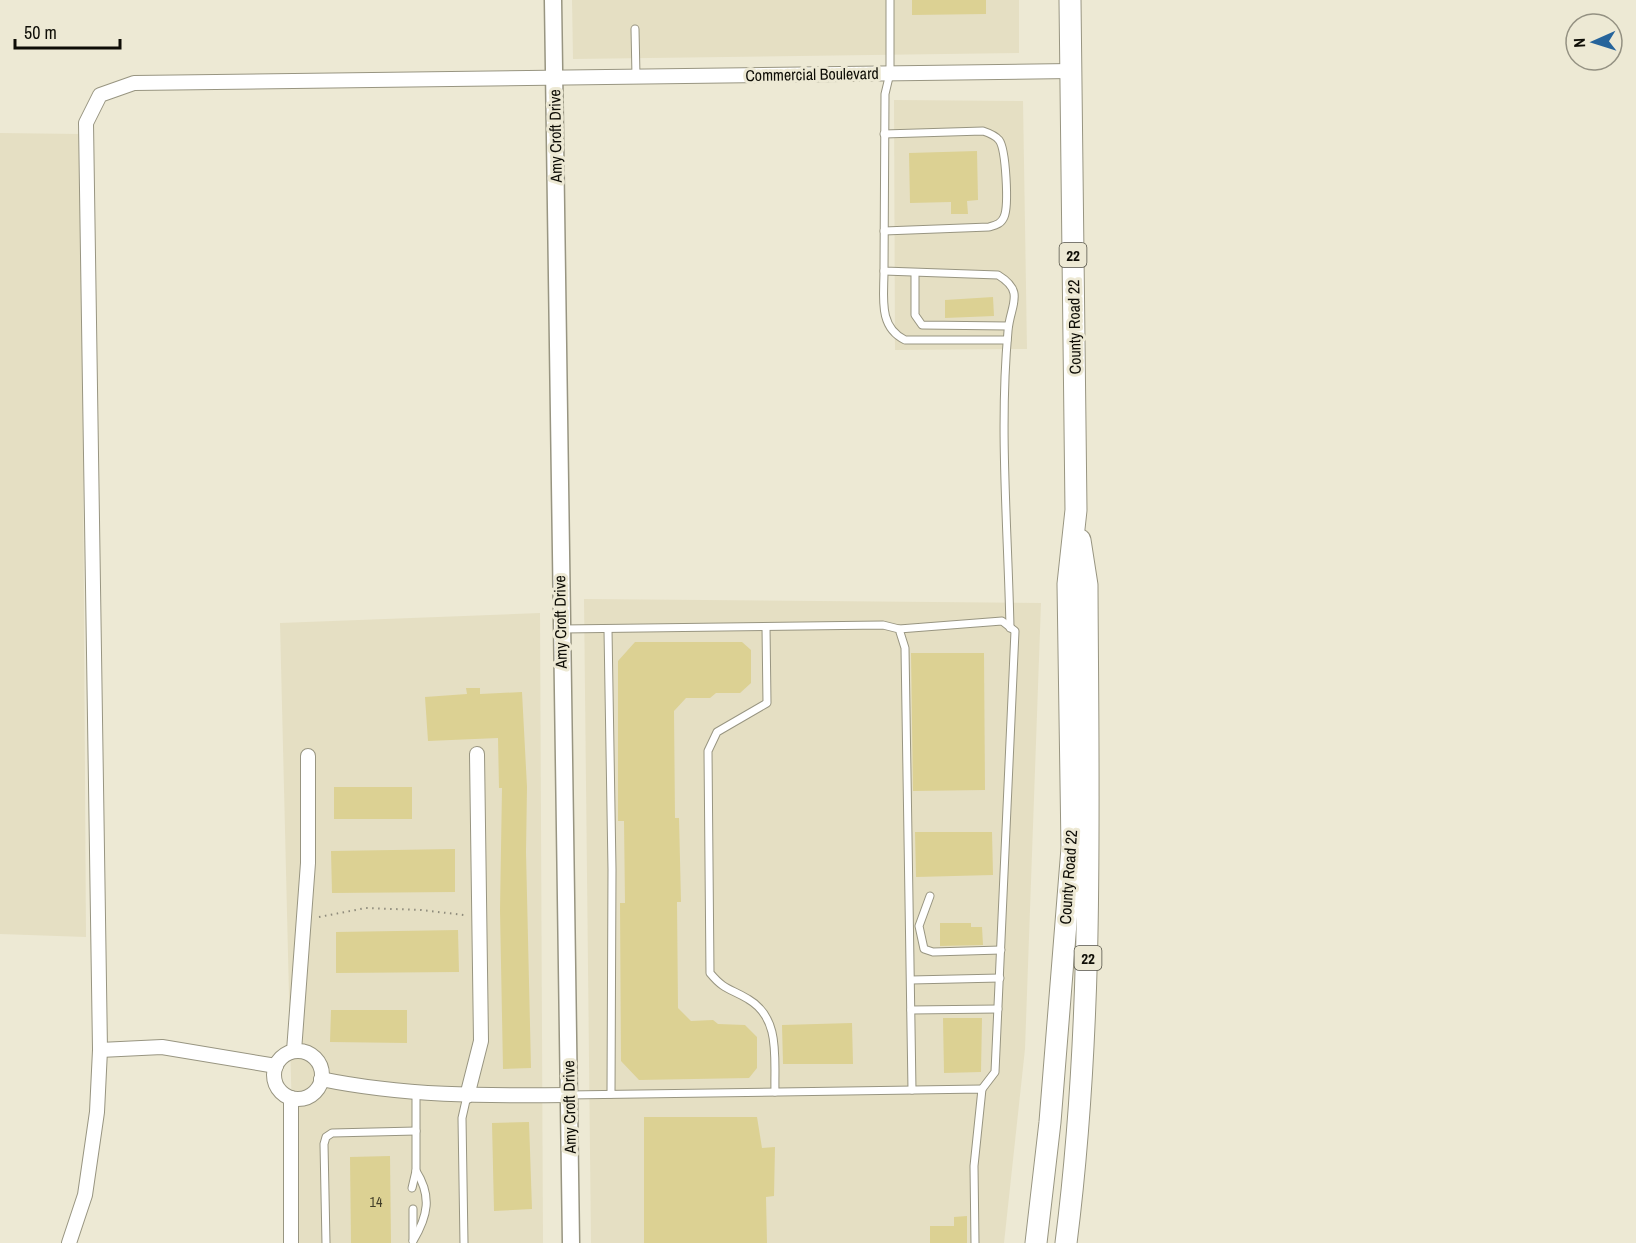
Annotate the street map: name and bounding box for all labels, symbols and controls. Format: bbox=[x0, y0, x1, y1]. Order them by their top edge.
scale bar bbox=[15, 12, 120, 50]
north arrow bbox=[1564, 12, 1624, 72]
text: 50 m bbox=[24, 20, 57, 45]
text: N bbox=[1568, 37, 1590, 48]
street label: Commercial Boulevard bbox=[745, 62, 879, 86]
street label: Amy Croft Drive bbox=[543, 89, 567, 184]
road number: 22 bbox=[1060, 243, 1086, 267]
street label: County Road 22 bbox=[1062, 279, 1086, 375]
street label: Amy Croft Drive bbox=[548, 575, 572, 670]
street label: County Road 22 bbox=[1054, 829, 1082, 925]
road number: 22 bbox=[1074, 946, 1102, 970]
street label: Amy Croft Drive bbox=[557, 1060, 581, 1155]
house number: 14 bbox=[370, 1193, 383, 1211]

